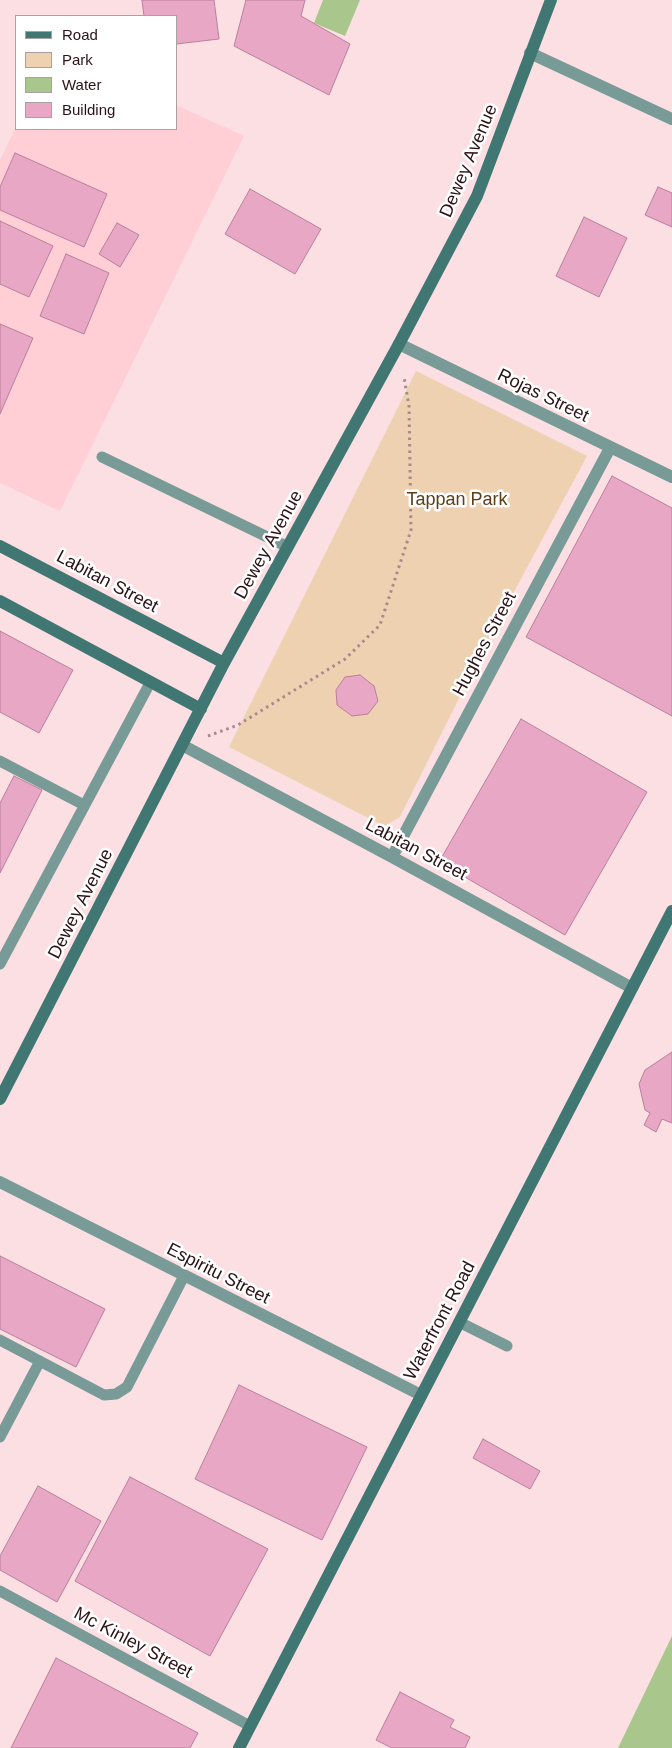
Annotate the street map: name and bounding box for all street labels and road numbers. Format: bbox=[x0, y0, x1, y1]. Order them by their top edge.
street label: Dewey Avenue bbox=[435, 101, 503, 221]
street label: Rojas Street bbox=[494, 365, 592, 427]
street label: Dewey Avenue bbox=[230, 487, 308, 603]
street label: Labitan Street bbox=[52, 546, 162, 618]
street label: Hughes Street bbox=[448, 588, 522, 700]
street label: Labitan Street bbox=[361, 814, 471, 886]
street label: Dewey Avenue bbox=[44, 845, 118, 963]
street label: Espiritu Street bbox=[163, 1239, 273, 1309]
street label: Waterfront Road bbox=[400, 1258, 480, 1384]
street label: Mc Kinley Street bbox=[70, 1603, 196, 1683]

